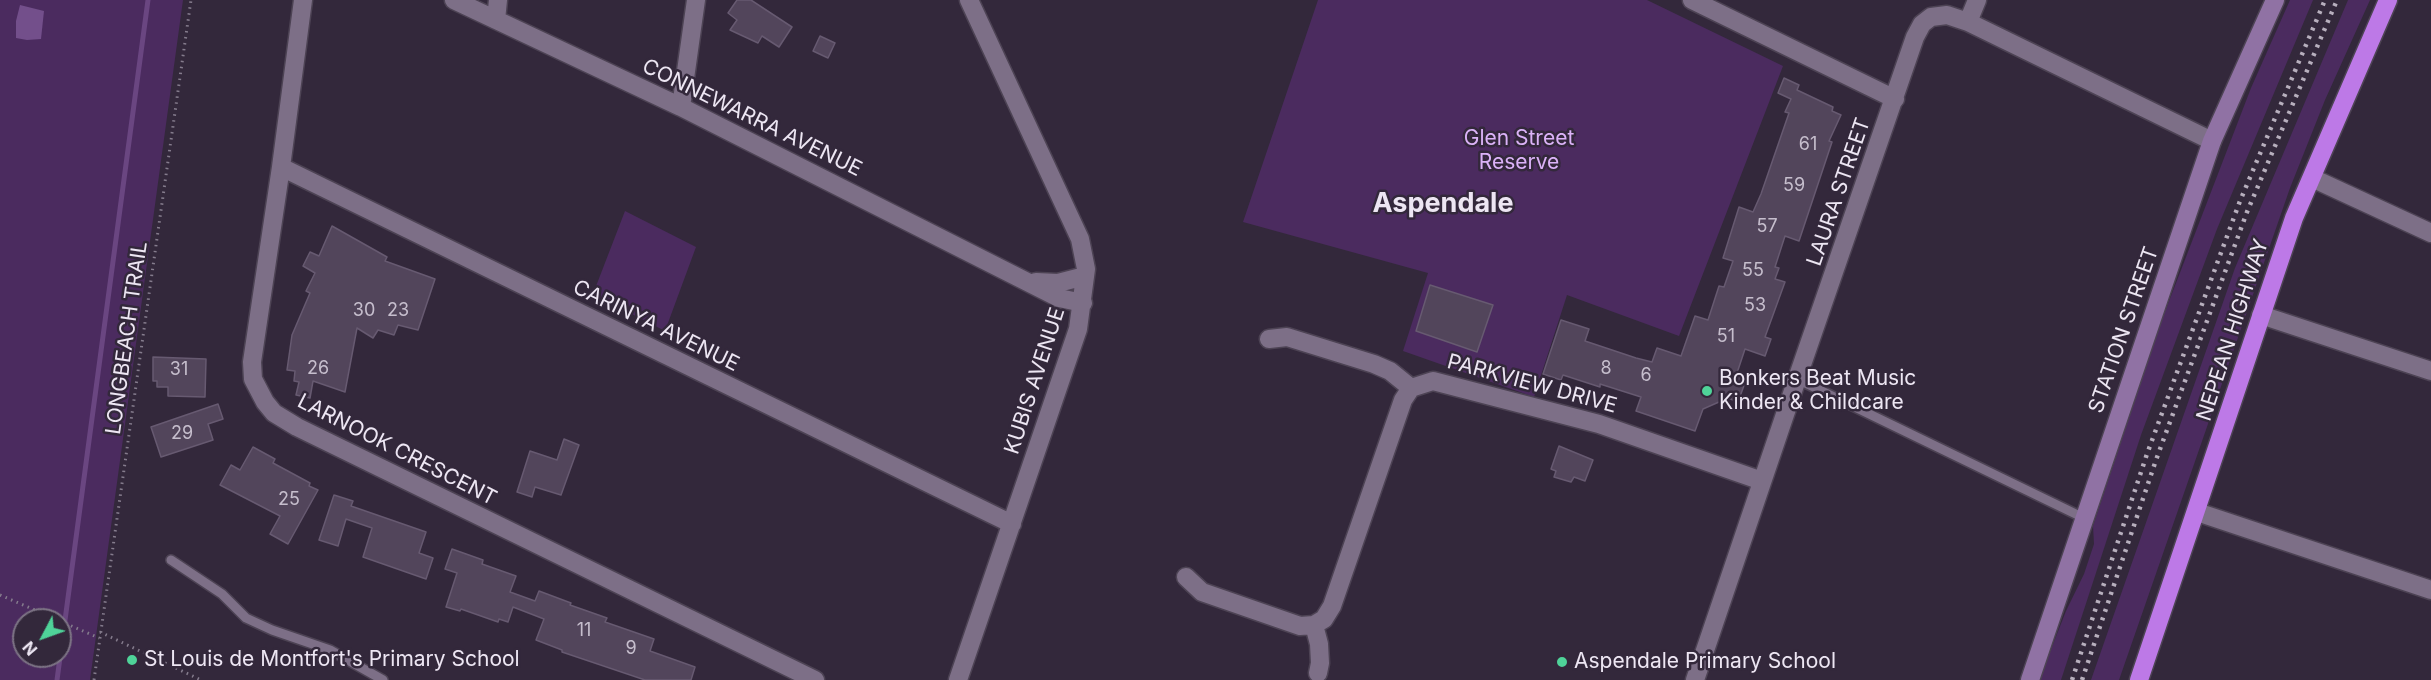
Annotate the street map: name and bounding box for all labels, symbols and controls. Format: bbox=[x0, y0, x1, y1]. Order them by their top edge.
street label: CONNEWARRA AVENUE bbox=[638, 54, 866, 182]
street label: LAURA STREET bbox=[1802, 115, 1876, 269]
park label: Glen Street Reserve bbox=[1464, 126, 1574, 176]
house number: 61 bbox=[1799, 134, 1817, 156]
house number: 59 bbox=[1783, 175, 1805, 197]
district label: Aspendale bbox=[1373, 188, 1513, 220]
house number: 57 bbox=[1756, 216, 1778, 238]
street label: NEPEAN HIGHWAY bbox=[2192, 236, 2274, 424]
street label: LONGBEACH TRAIL bbox=[101, 240, 153, 436]
street label: STATION STREET bbox=[2084, 244, 2164, 416]
house number: 55 bbox=[1742, 260, 1764, 282]
street label: CARINYA AVENUE bbox=[569, 275, 743, 377]
house number: 53 bbox=[1744, 295, 1766, 317]
house number: 30 bbox=[353, 300, 375, 322]
house number: 23 bbox=[387, 300, 409, 322]
street label: KUBIS AVENUE bbox=[999, 304, 1071, 458]
house number: 51 bbox=[1717, 326, 1735, 348]
street label: PARKVIEW DRIVE bbox=[1444, 349, 1620, 419]
house number: 26 bbox=[307, 358, 329, 380]
house number: 8 bbox=[1600, 358, 1612, 380]
house number: 31 bbox=[170, 359, 188, 381]
house number: 6 bbox=[1640, 365, 1652, 387]
place label: Bonkers Beat Music Kinder & Childcare bbox=[1719, 366, 1916, 416]
marker: Bonkers Beat Music Kinder & Childcare bbox=[1700, 384, 1714, 398]
street label: LARNOOK CRESCENT bbox=[293, 389, 501, 511]
house number: 29 bbox=[171, 423, 193, 445]
house number: 25 bbox=[278, 489, 300, 511]
north arrow bbox=[12, 608, 72, 668]
house number: 11 bbox=[577, 620, 591, 642]
text: N bbox=[18, 637, 41, 660]
house number: 9 bbox=[625, 638, 637, 660]
place label: St Louis de Montfort's Primary School bbox=[144, 647, 520, 673]
place label: Aspendale Primary School bbox=[1574, 649, 1836, 675]
marker: St Louis de Montfort's Primary School bbox=[125, 653, 139, 667]
marker: Aspendale Primary School bbox=[1555, 655, 1569, 669]

